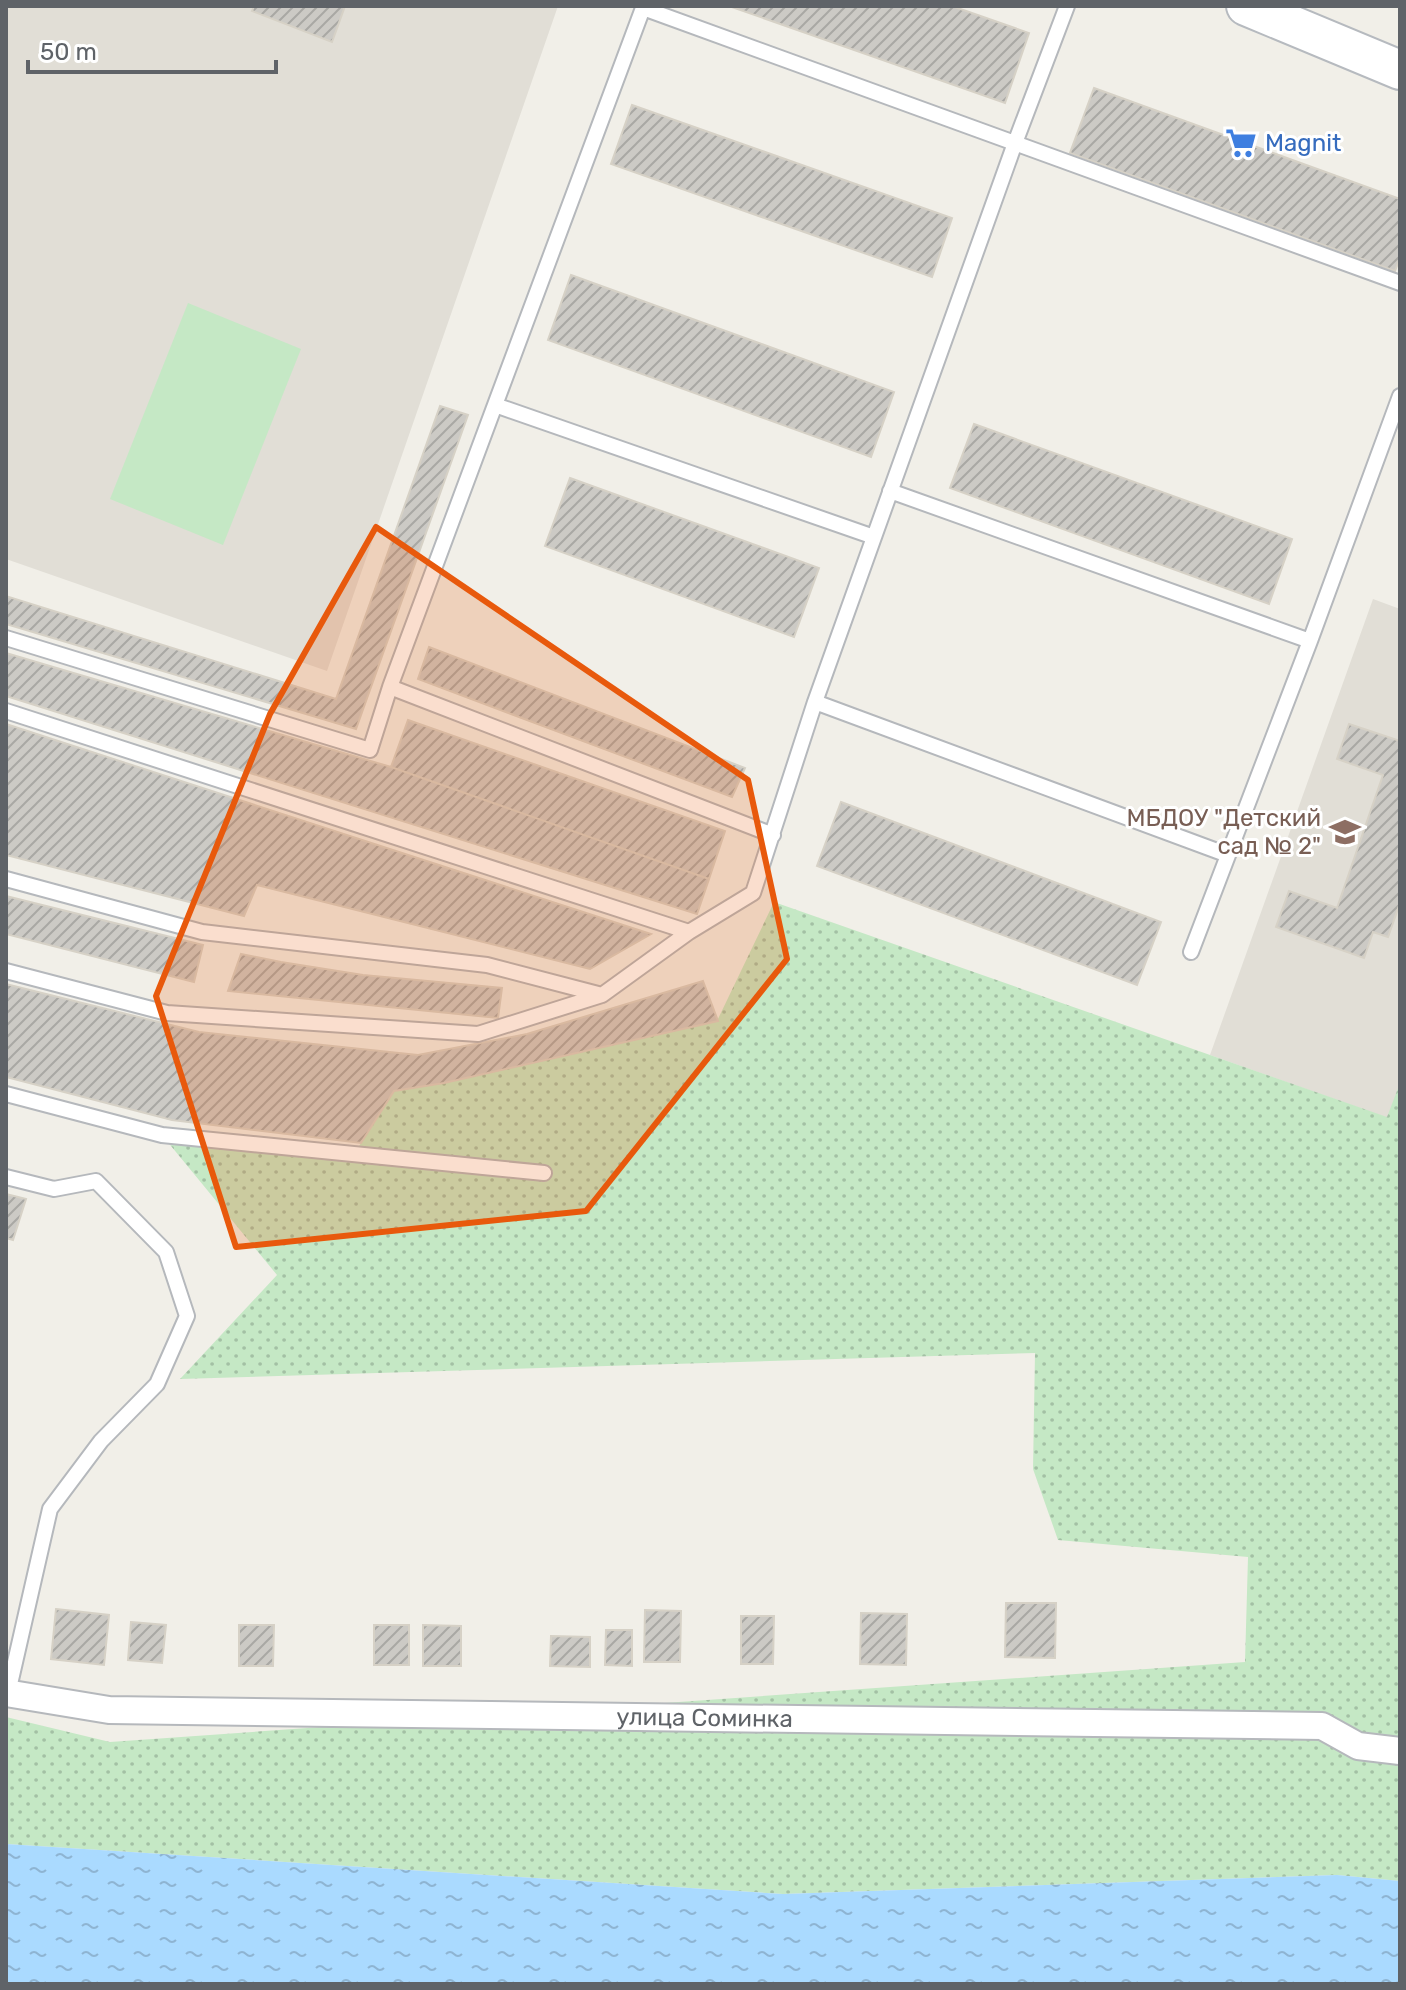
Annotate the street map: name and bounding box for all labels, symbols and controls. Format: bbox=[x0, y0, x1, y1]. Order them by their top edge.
scale bar bbox=[28, 24, 276, 74]
text: 50 m bbox=[40, 38, 97, 66]
supermarket icon: Magnit bbox=[1224, 126, 1258, 160]
place label: Magnit bbox=[1265, 129, 1341, 157]
place label: МБДОУ "Детский сад № 2" bbox=[1126, 804, 1321, 860]
school or university icon: МБДОУ "Детский сад № 2" bbox=[1328, 815, 1362, 849]
street label: улица Соминка bbox=[616, 1703, 793, 1733]

